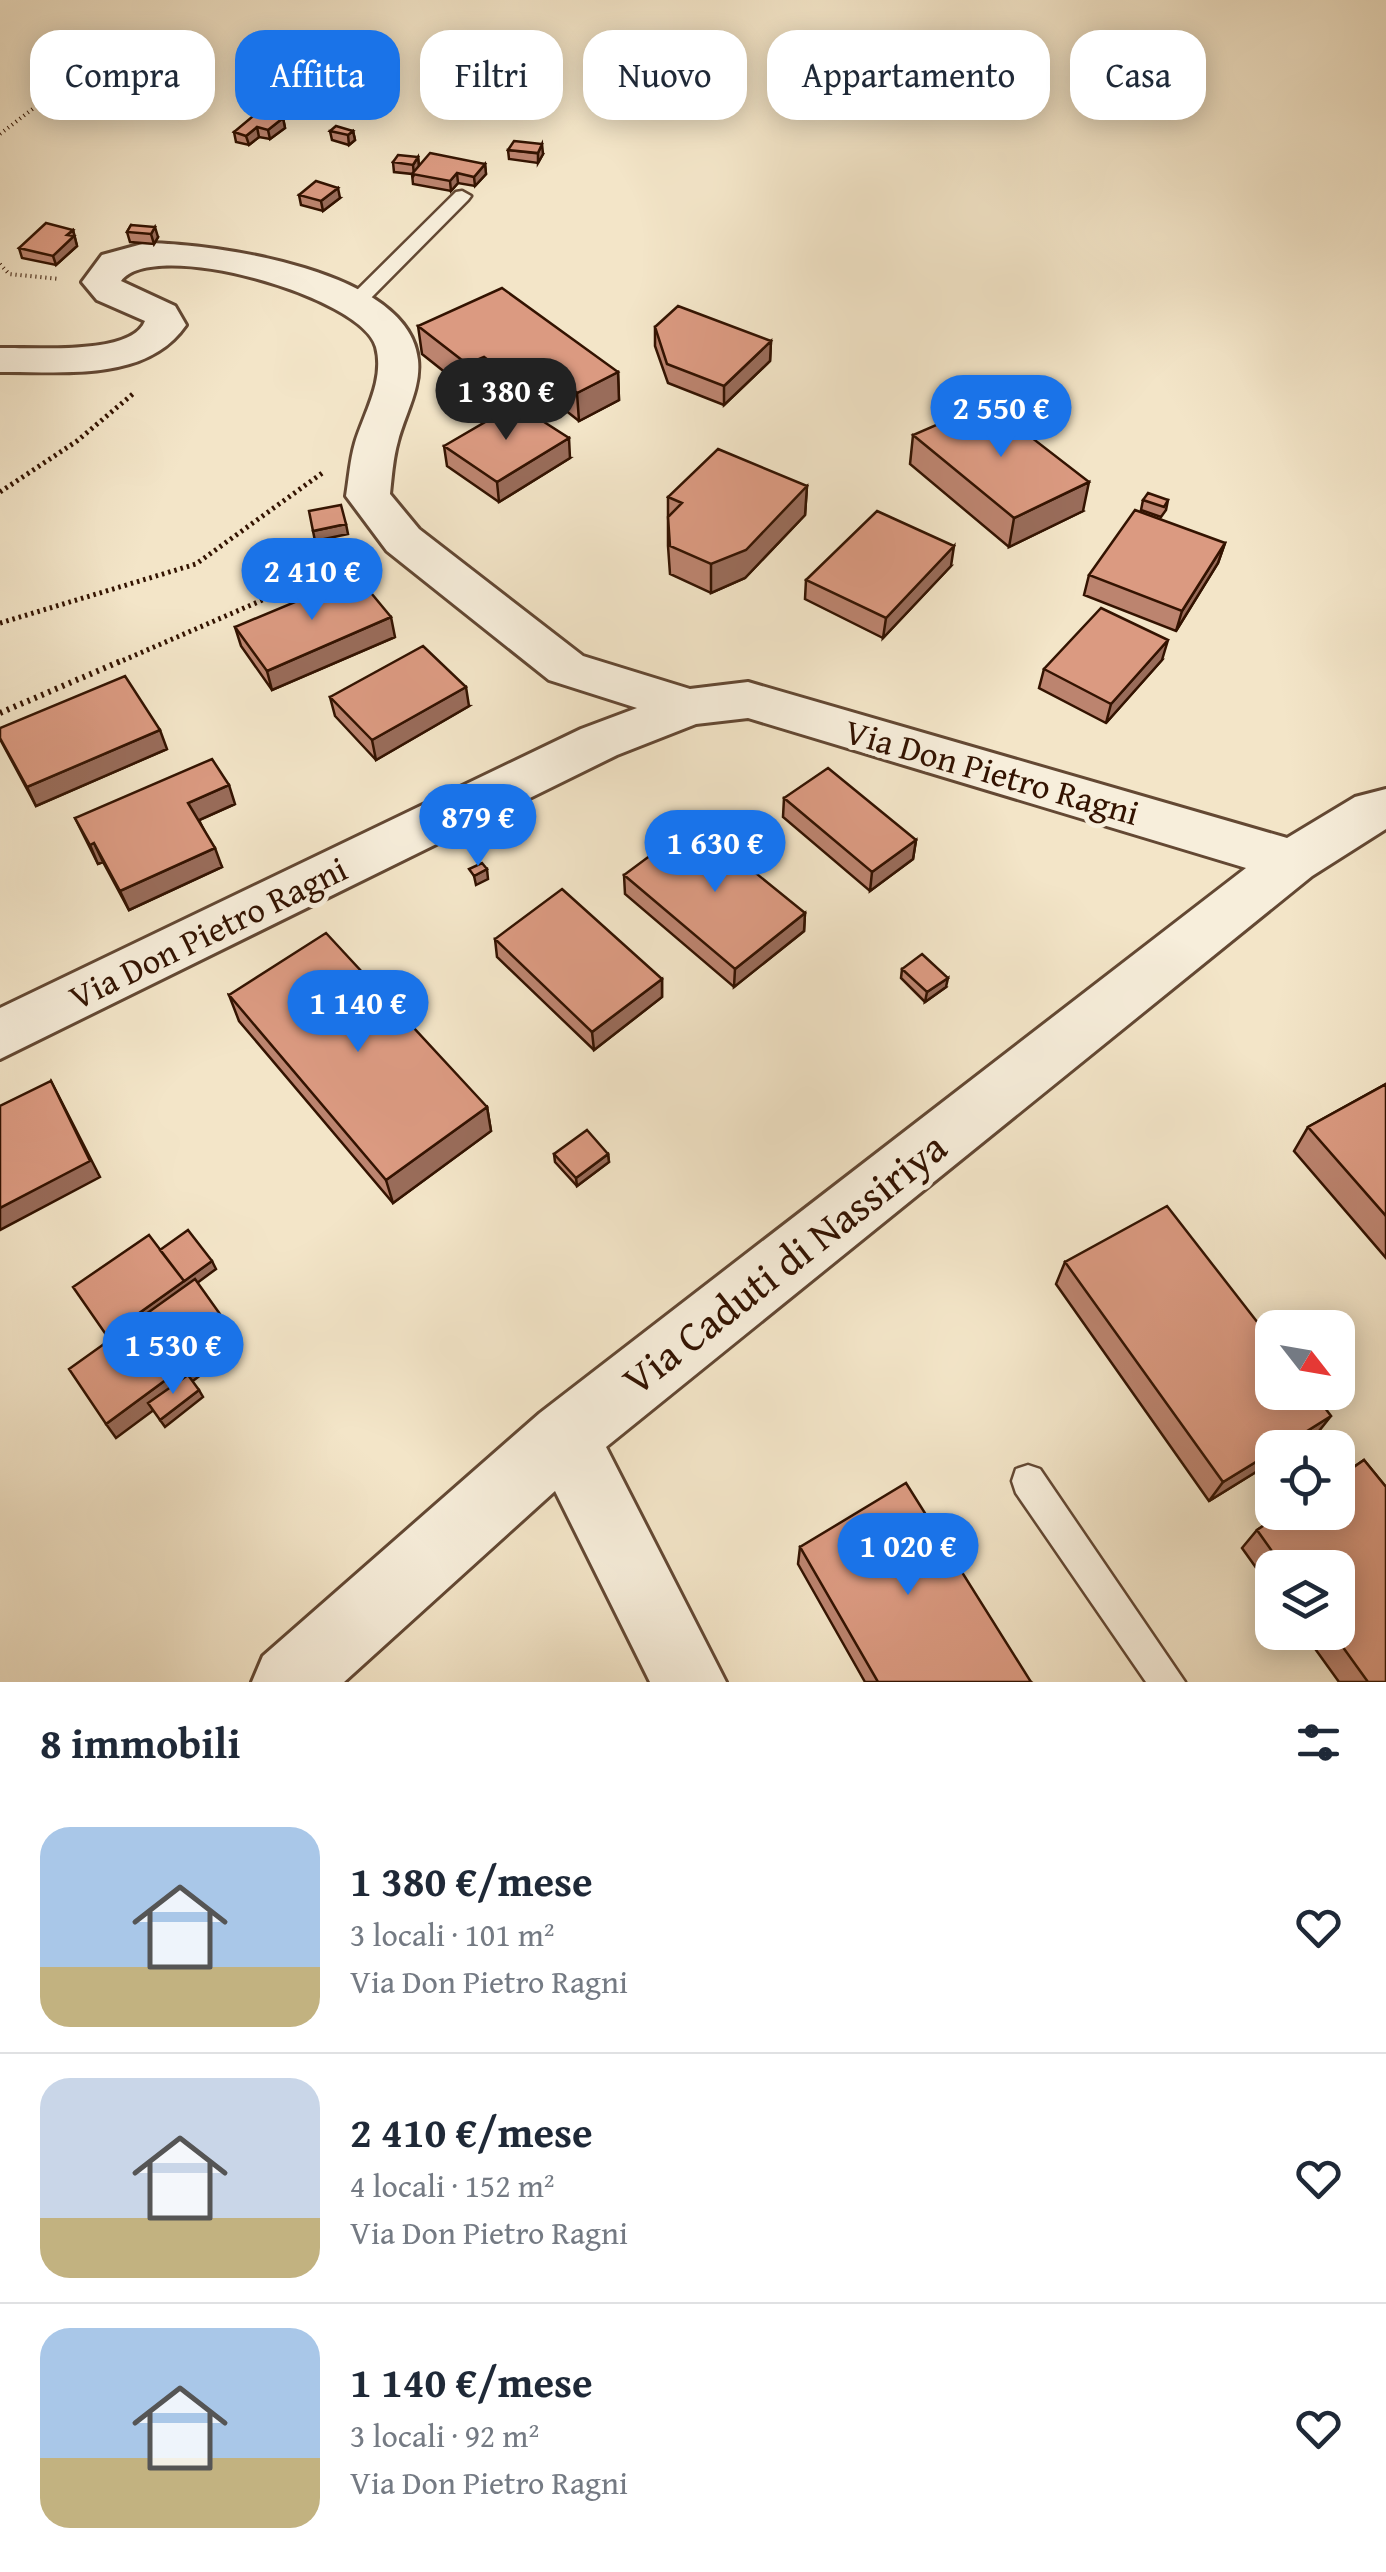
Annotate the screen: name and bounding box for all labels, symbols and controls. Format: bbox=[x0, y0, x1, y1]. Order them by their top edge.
chip: Compra bbox=[30, 30, 215, 120]
chip: Affitta bbox=[235, 30, 400, 120]
chip: Filtri bbox=[420, 30, 563, 120]
chip: Nuovo bbox=[583, 30, 747, 120]
chip: Appartamento bbox=[767, 30, 1050, 120]
chip: Casa bbox=[1070, 30, 1206, 120]
pin: 1 380 € bbox=[414, 358, 598, 443]
text: 1 380 € bbox=[458, 367, 554, 414]
pin: 2 550 € bbox=[909, 375, 1093, 460]
text: 2 550 € bbox=[953, 384, 1049, 431]
pin: 2 410 € bbox=[220, 538, 404, 623]
text: 2 410 € bbox=[264, 547, 360, 594]
street label: Via Don Pietro Ragni bbox=[839, 705, 1145, 838]
pin: 879 € bbox=[408, 784, 548, 869]
text: 879 € bbox=[441, 793, 515, 840]
pin: 1 630 € bbox=[623, 810, 807, 895]
text: 1 630 € bbox=[667, 819, 763, 866]
street label: Via Don Pietro Ragni bbox=[60, 843, 356, 1022]
pin: 1 140 € bbox=[266, 970, 450, 1055]
text: 1 140 € bbox=[310, 979, 406, 1026]
street label: Via Caduti di Nassiriya bbox=[608, 1116, 959, 1409]
north arrow bbox=[1255, 1310, 1355, 1410]
map controls bbox=[1255, 1310, 1355, 1650]
pin: 1 530 € bbox=[81, 1312, 265, 1397]
text: 1 530 € bbox=[125, 1321, 221, 1368]
button: locate bbox=[1255, 1430, 1355, 1530]
pin: 1 020 € bbox=[816, 1513, 1000, 1598]
text: 1 020 € bbox=[860, 1522, 956, 1569]
button: layers bbox=[1255, 1550, 1355, 1650]
text: 8 immobili bbox=[40, 1712, 240, 1773]
icon: filters bbox=[1291, 1715, 1346, 1770]
text: 1 380 €/mese bbox=[350, 1850, 593, 1911]
icon: home bbox=[120, 1867, 240, 1987]
icon: heart bbox=[1291, 1900, 1346, 1955]
text: 3 locali · 101 m² bbox=[350, 1911, 555, 1958]
text: Via Don Pietro Ragni bbox=[350, 1958, 628, 2005]
text: 2 410 €/mese bbox=[350, 2101, 593, 2162]
icon: home bbox=[120, 2118, 240, 2238]
icon: heart bbox=[1291, 2151, 1346, 2206]
text: 4 locali · 152 m² bbox=[350, 2162, 555, 2209]
text: Via Don Pietro Ragni bbox=[350, 2209, 628, 2256]
text: 1 140 €/mese bbox=[350, 2351, 593, 2412]
icon: home bbox=[120, 2368, 240, 2488]
icon: heart bbox=[1291, 2401, 1346, 2456]
text: 3 locali · 92 m² bbox=[350, 2412, 539, 2459]
text: Via Don Pietro Ragni bbox=[350, 2459, 628, 2506]

